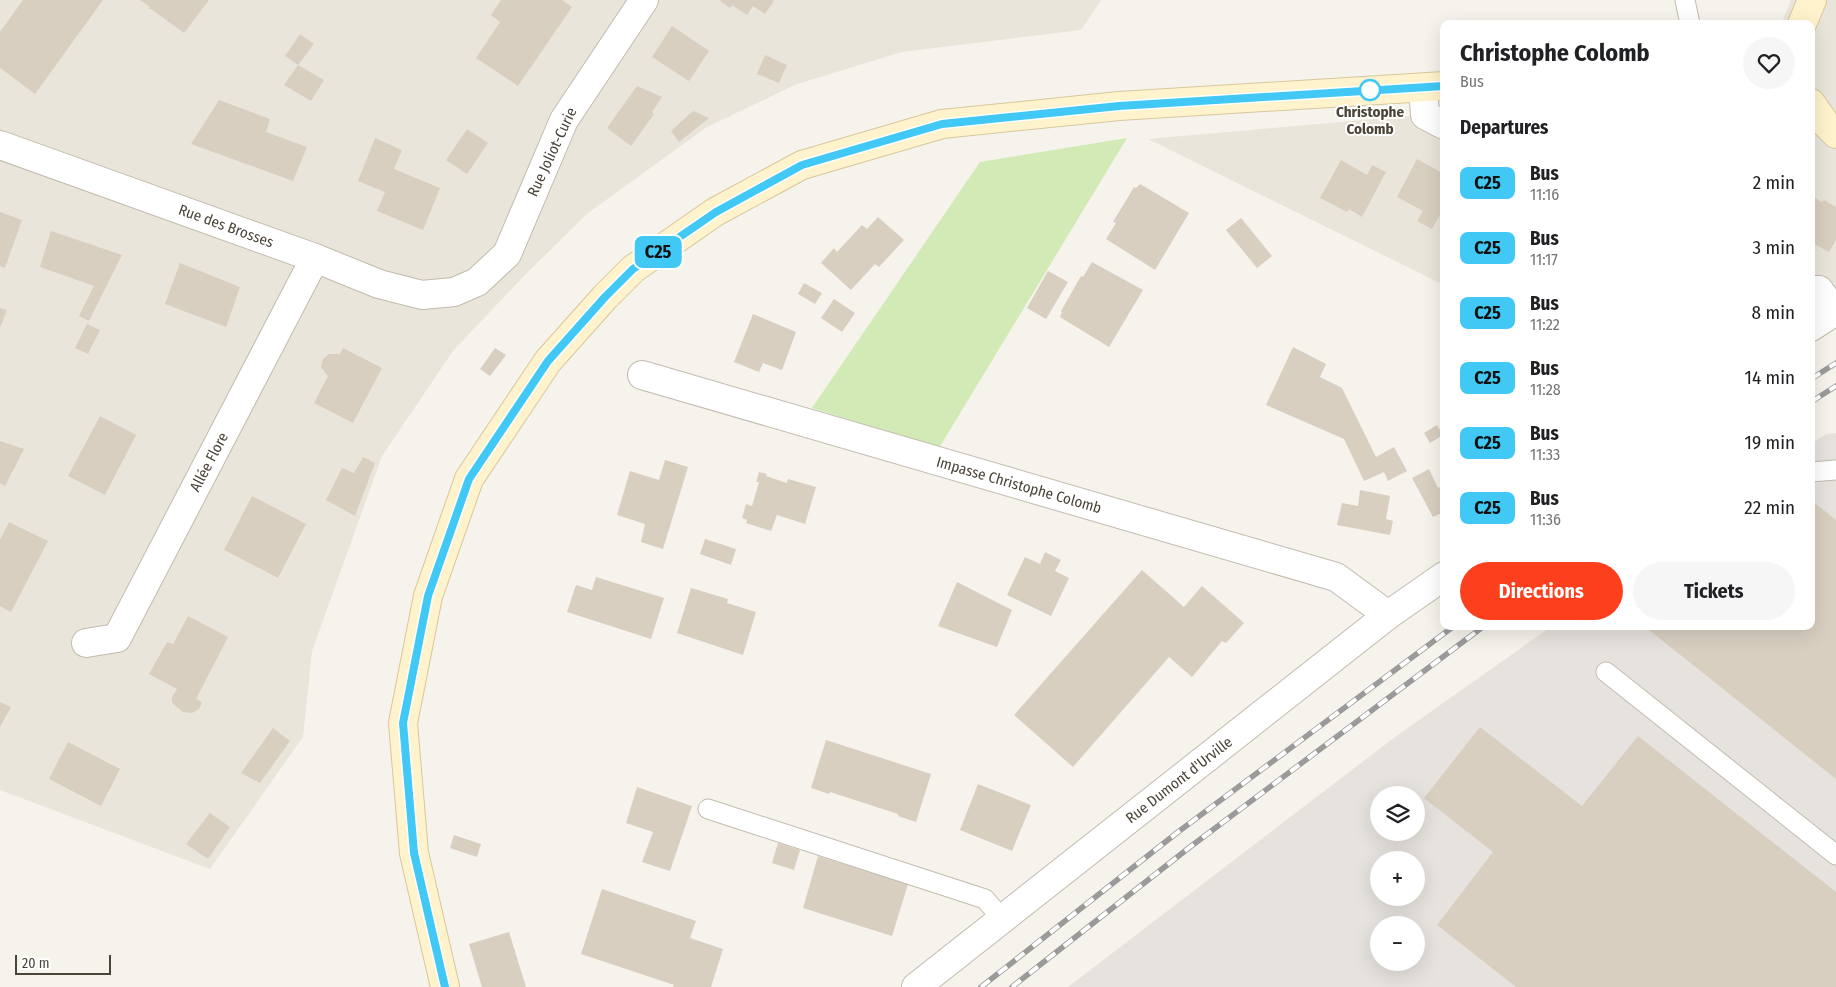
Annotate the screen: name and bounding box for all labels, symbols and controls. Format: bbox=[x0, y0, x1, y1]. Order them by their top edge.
button: heart bbox=[1743, 37, 1795, 89]
text: Christophe Colomb bbox=[1460, 39, 1650, 67]
text: Bus bbox=[1460, 72, 1484, 91]
marker: Christophe Colomb bbox=[1359, 79, 1381, 101]
place label: Christophe Colomb bbox=[1336, 103, 1404, 138]
street label: Rue Joliot-Curie bbox=[524, 105, 580, 199]
text: Departures bbox=[1460, 116, 1548, 139]
text: Bus bbox=[1530, 162, 1559, 185]
text: 2 min bbox=[1753, 171, 1795, 194]
text: C25 bbox=[1474, 172, 1501, 194]
text: 11:16 bbox=[1530, 185, 1559, 204]
street label: Rue des Brosses bbox=[176, 200, 276, 252]
text: Bus bbox=[1530, 227, 1559, 250]
line badge: C25 bbox=[629, 236, 687, 268]
text: 3 min bbox=[1753, 236, 1795, 259]
text: C25 bbox=[1474, 237, 1501, 259]
text: C25 bbox=[645, 241, 671, 263]
text: 11:17 bbox=[1530, 250, 1558, 269]
text: Bus bbox=[1530, 292, 1559, 315]
text: 8 min bbox=[1752, 301, 1795, 324]
text: C25 bbox=[1474, 302, 1501, 324]
text: 11:22 bbox=[1530, 315, 1560, 334]
text: Bus bbox=[1530, 357, 1559, 380]
text: 14 min bbox=[1745, 366, 1795, 389]
text: C25 bbox=[1474, 367, 1501, 389]
text: 11:28 bbox=[1530, 380, 1561, 399]
text: Bus bbox=[1530, 422, 1559, 445]
street label: Allée Flore bbox=[186, 429, 232, 495]
text: 19 min bbox=[1744, 431, 1795, 454]
text: C25 bbox=[1474, 432, 1501, 454]
text: 11:33 bbox=[1530, 445, 1560, 464]
street label: Impasse Christophe Colomb bbox=[934, 453, 1104, 517]
text: Bus bbox=[1530, 487, 1559, 510]
text: 22 min bbox=[1744, 496, 1795, 519]
text: C25 bbox=[1474, 497, 1501, 519]
text: 11:36 bbox=[1530, 510, 1561, 529]
button: Directions bbox=[1460, 562, 1623, 620]
button: Tickets bbox=[1633, 562, 1795, 620]
street label: Rue Dumont d'Urville bbox=[1122, 733, 1236, 827]
map controls bbox=[1370, 786, 1425, 971]
button: layers bbox=[1370, 786, 1425, 841]
button: + bbox=[1370, 851, 1425, 906]
button: − bbox=[1370, 916, 1425, 971]
scale bar bbox=[15, 952, 111, 975]
text: 20 m bbox=[22, 955, 50, 972]

